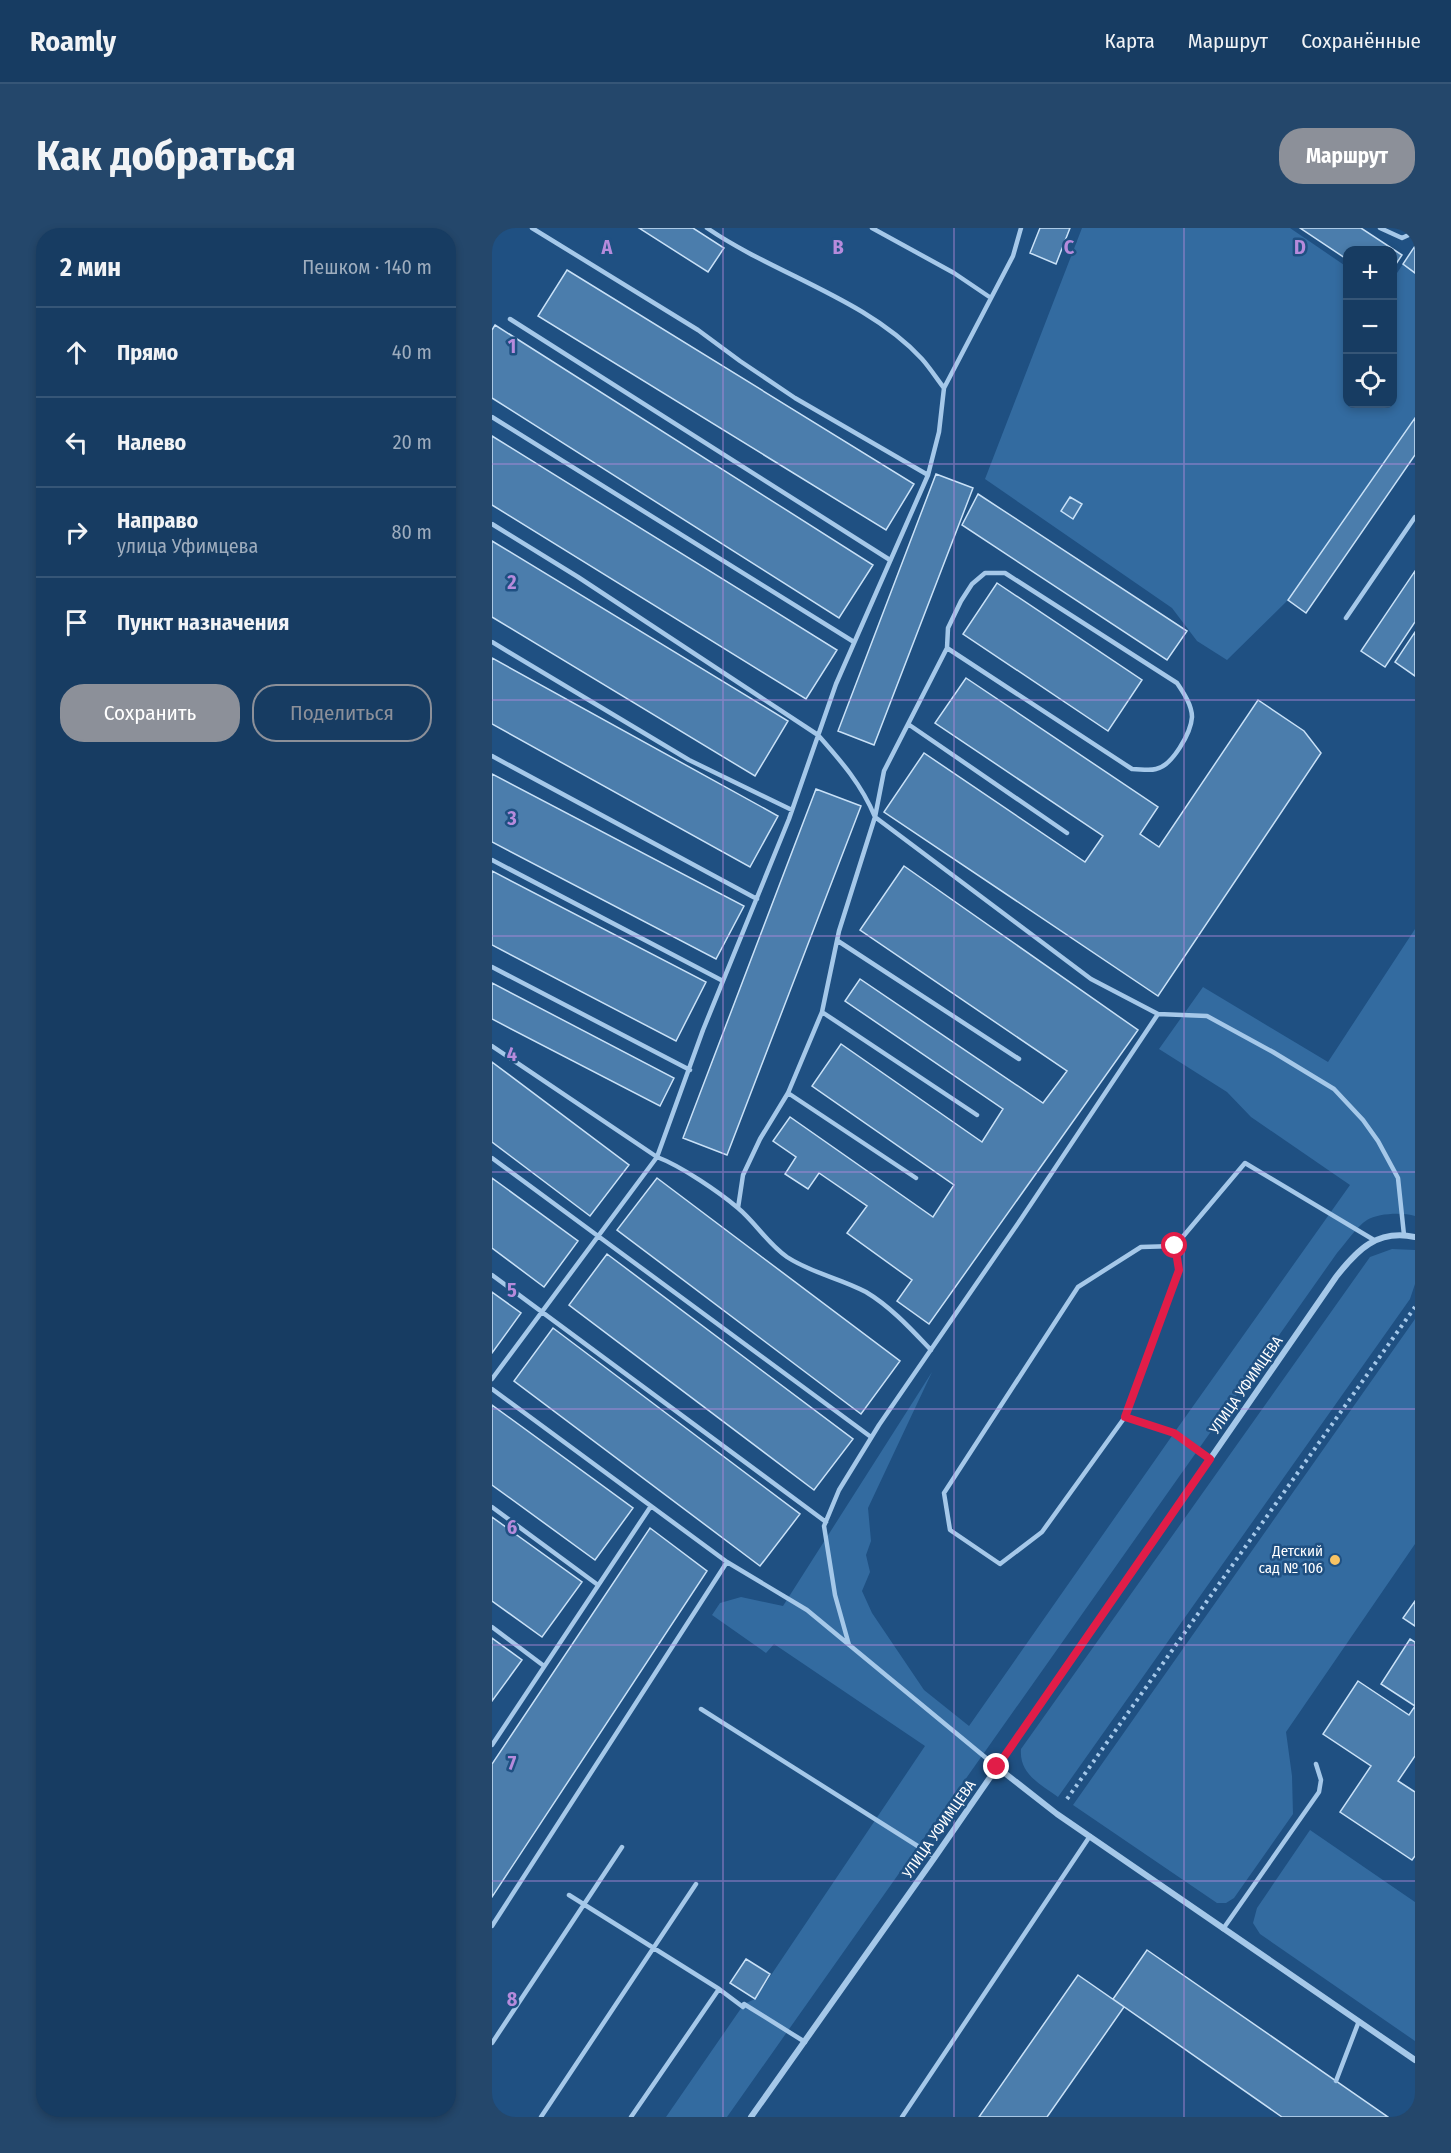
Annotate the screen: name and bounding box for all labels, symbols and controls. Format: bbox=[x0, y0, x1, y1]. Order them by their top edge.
text: Roamly bbox=[30, 25, 116, 58]
text: Карта bbox=[1105, 28, 1155, 54]
text: Маршрут bbox=[1188, 28, 1268, 54]
text: Сохранённые bbox=[1301, 28, 1421, 54]
button: Маршрут bbox=[1279, 128, 1415, 184]
text: Как добраться bbox=[36, 131, 296, 181]
text: A bbox=[601, 235, 614, 259]
text: B bbox=[832, 235, 844, 259]
text: C bbox=[1064, 235, 1075, 259]
text: D bbox=[1294, 235, 1306, 259]
map controls bbox=[1343, 246, 1397, 408]
button: + bbox=[1343, 246, 1397, 300]
text: 2 мин bbox=[60, 252, 121, 283]
text: Пешком · 140 m bbox=[302, 255, 432, 279]
button: − bbox=[1343, 300, 1397, 354]
text: 1 bbox=[508, 334, 516, 358]
icon: ahead bbox=[60, 336, 93, 369]
text: Прямо bbox=[117, 339, 178, 366]
text: 40 m bbox=[392, 340, 432, 364]
button: locate bbox=[1343, 354, 1397, 408]
icon: left bbox=[60, 426, 93, 459]
text: Налево bbox=[117, 429, 186, 456]
text: 20 m bbox=[393, 430, 432, 454]
text: Направо bbox=[117, 507, 198, 534]
icon: right bbox=[60, 516, 93, 549]
text: 80 m bbox=[392, 520, 432, 544]
text: улица Уфимцева bbox=[117, 534, 258, 558]
text: 2 bbox=[506, 570, 517, 594]
icon: arrive bbox=[60, 606, 93, 639]
text: Пункт назначения bbox=[117, 609, 289, 636]
button: Сохранить bbox=[60, 684, 240, 742]
button: Поделиться bbox=[252, 684, 432, 742]
text: 3 bbox=[506, 806, 517, 830]
text: 4 bbox=[507, 1042, 517, 1066]
route start bbox=[1161, 1232, 1187, 1258]
text: 5 bbox=[507, 1278, 517, 1302]
street label: УЛИЦА УФИМЦЕВА bbox=[1205, 1332, 1287, 1438]
text: 6 bbox=[507, 1515, 517, 1539]
place label: Детский сад № 106 bbox=[1259, 1542, 1323, 1577]
marker: Детский сад № 106 bbox=[1328, 1553, 1342, 1567]
text: 7 bbox=[508, 1751, 517, 1775]
route end bbox=[983, 1753, 1009, 1779]
street label: УЛИЦА УФИМЦЕВА bbox=[898, 1776, 980, 1882]
text: 8 bbox=[507, 1987, 518, 2011]

